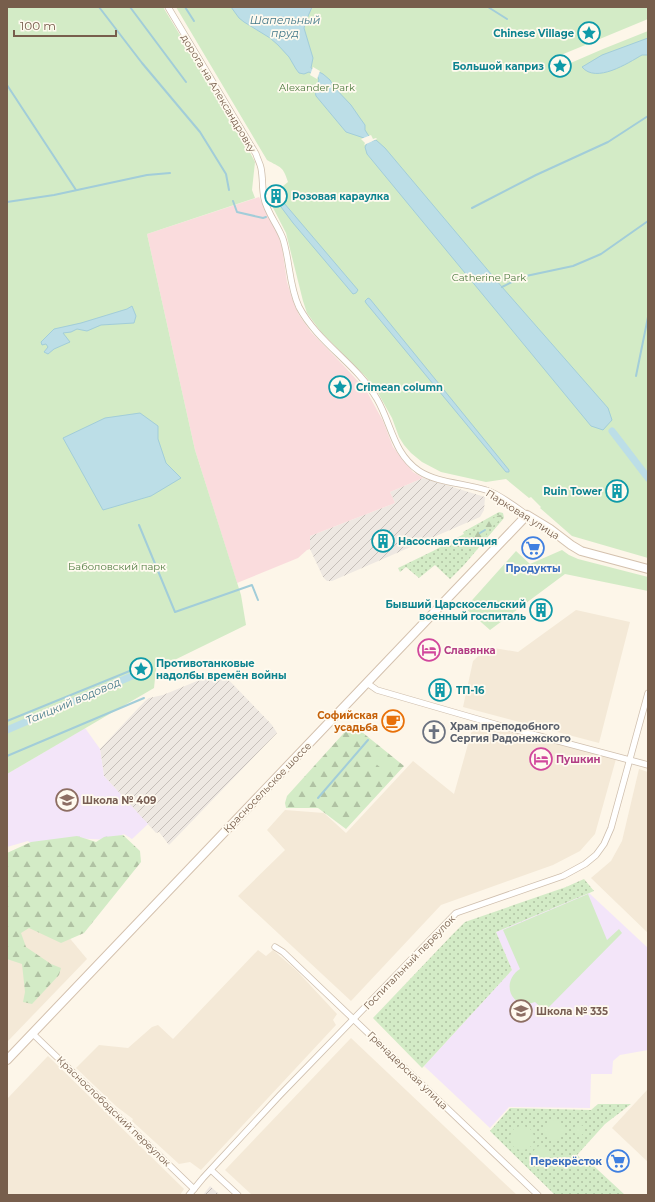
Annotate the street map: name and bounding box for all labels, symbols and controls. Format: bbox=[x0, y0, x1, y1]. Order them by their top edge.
scale bar bbox=[14, 12, 116, 38]
water label: Шапельный пруд bbox=[250, 13, 321, 40]
text: 100 m bbox=[20, 18, 56, 33]
place icon: Chinese Village bbox=[576, 20, 602, 46]
place label: Chinese Village bbox=[493, 27, 574, 40]
street label: дорога на Александровку bbox=[178, 32, 259, 155]
place icon: Большой каприз bbox=[547, 53, 573, 79]
place label: Большой каприз bbox=[452, 60, 544, 73]
park label: Alexander Park bbox=[279, 81, 355, 94]
building icon: Розовая караулка bbox=[263, 183, 289, 209]
place label: Розовая караулка bbox=[292, 190, 389, 203]
park label: Catherine Park bbox=[452, 271, 526, 284]
place icon: Crimean column bbox=[327, 374, 353, 400]
place label: Crimean column bbox=[356, 381, 443, 394]
building icon: Ruin Tower bbox=[604, 478, 630, 504]
place label: Ruin Tower bbox=[543, 485, 603, 498]
street label: Парковая улица bbox=[483, 486, 562, 542]
building icon: Насосная станция bbox=[370, 528, 396, 554]
place label: Насосная станция bbox=[398, 535, 497, 548]
supermarket icon: Продукты bbox=[520, 535, 546, 561]
park label: Баболовский парк bbox=[68, 560, 166, 573]
place label: Продукты bbox=[506, 562, 560, 575]
building icon: Бывший Царскосельский военный госпиталь bbox=[528, 597, 554, 623]
place label: Бывший Царскосельский военный госпиталь bbox=[385, 598, 526, 623]
hotel icon: Славянка bbox=[416, 637, 442, 663]
place label: Славянка bbox=[444, 644, 496, 657]
place icon: Противотанковые надолбы времён войны bbox=[128, 656, 154, 682]
place label: Противотанковые надолбы времён войны bbox=[156, 657, 287, 682]
water label: Таицкий водовод bbox=[23, 675, 123, 727]
building icon: ТП-16 bbox=[427, 677, 453, 703]
place label: ТП-16 bbox=[456, 684, 485, 697]
cafe icon: Софийская усадьба bbox=[380, 708, 406, 734]
place label: Софийская усадьба bbox=[317, 709, 378, 734]
church icon: Храм преподобного Сергия Радонежского bbox=[421, 719, 447, 745]
place label: Храм преподобного Сергия Радонежского bbox=[450, 720, 571, 745]
street label: Красносельское шоссе bbox=[221, 739, 314, 835]
hotel icon: Пушкин bbox=[528, 746, 554, 772]
place label: Пушкин bbox=[556, 753, 600, 766]
school or university icon: Школа № 409 bbox=[54, 787, 80, 813]
place label: Школа № 409 bbox=[82, 794, 156, 807]
street label: Госпитальный переулок bbox=[361, 912, 458, 1012]
school or university icon: Школа № 335 bbox=[508, 998, 534, 1024]
place label: Школа № 335 bbox=[536, 1005, 608, 1018]
street label: Гренадерская улица bbox=[365, 1029, 451, 1112]
street label: Краснослободский переулок bbox=[54, 1053, 173, 1169]
supermarket icon: Перекрёсток bbox=[605, 1148, 631, 1174]
place label: Перекрёсток bbox=[530, 1155, 603, 1168]

